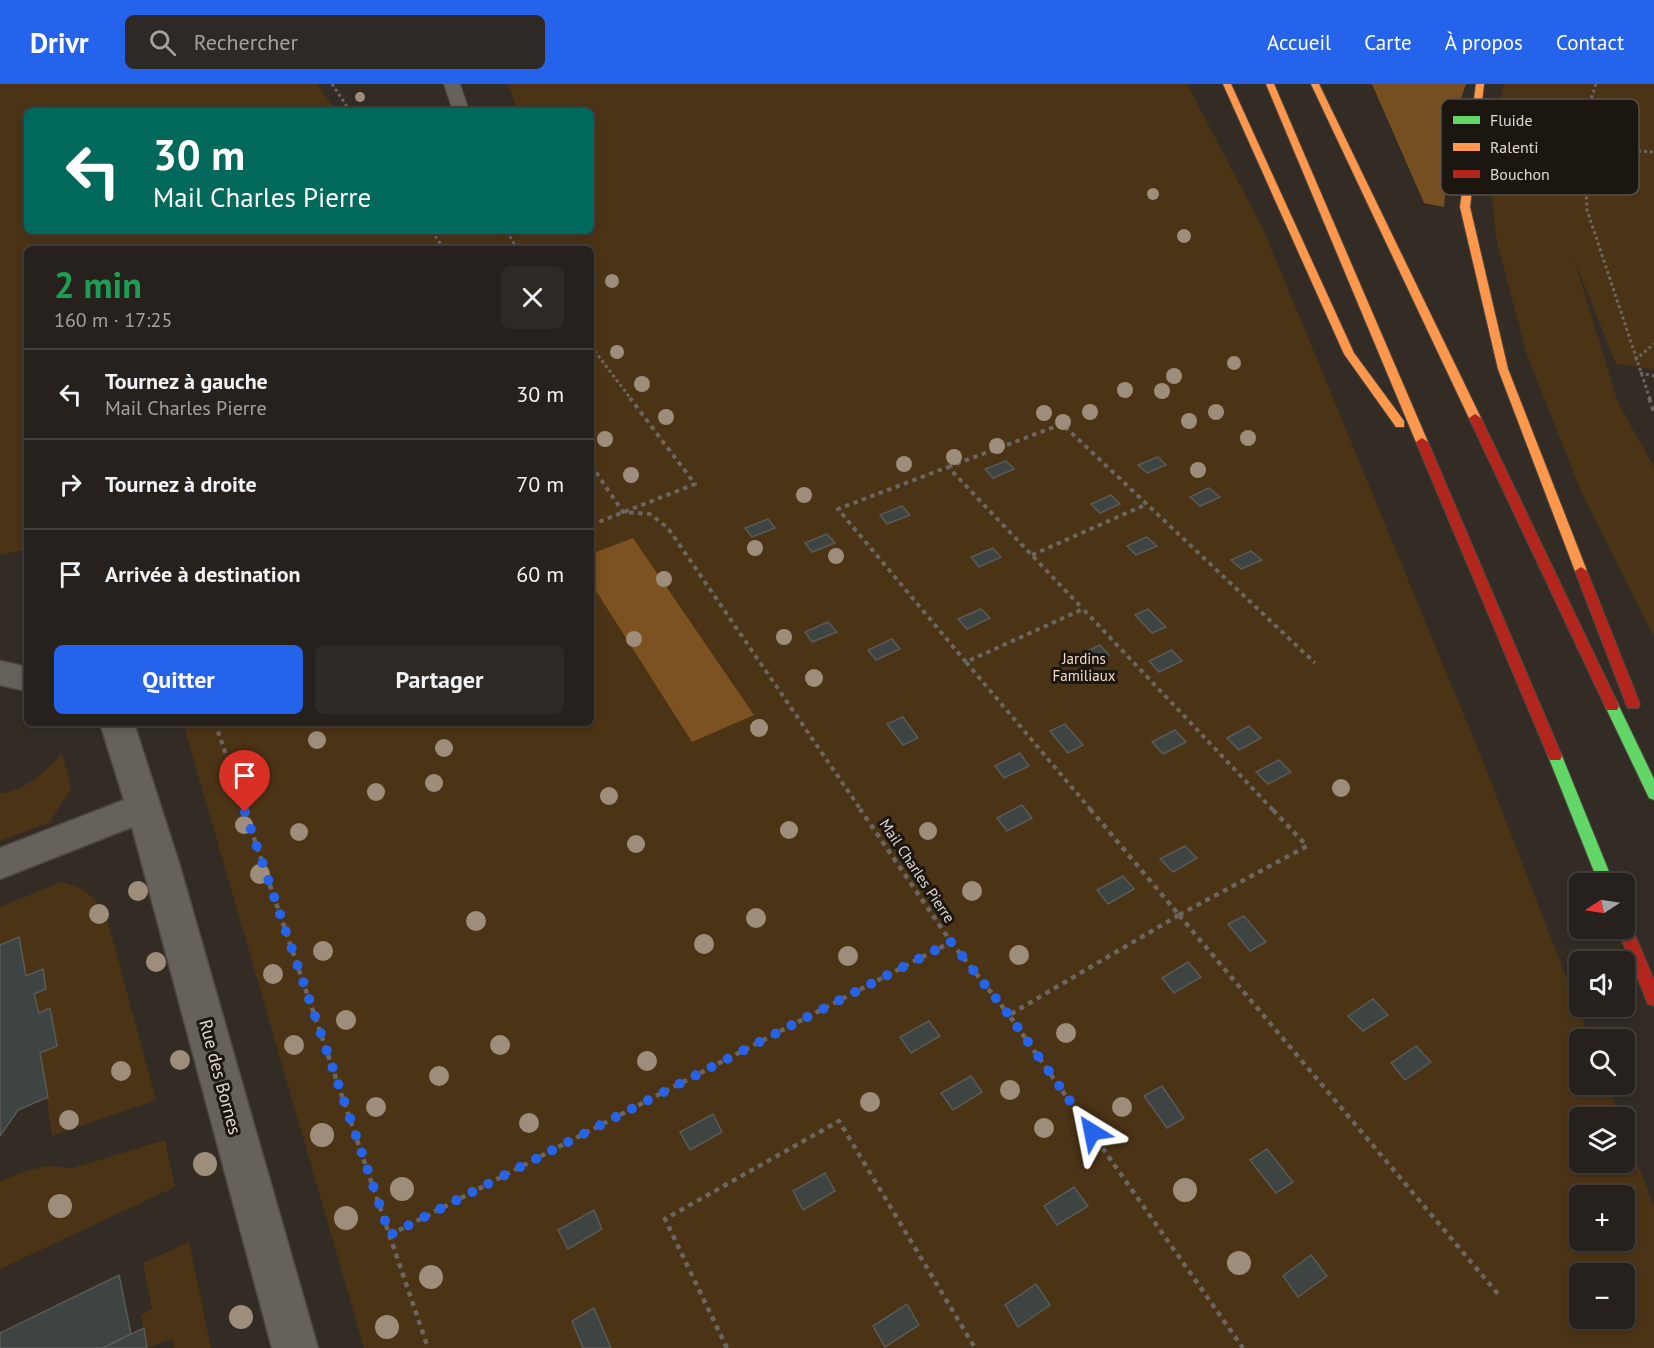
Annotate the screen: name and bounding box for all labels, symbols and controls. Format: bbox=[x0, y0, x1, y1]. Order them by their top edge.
search box bbox=[125, 15, 545, 69]
text: Drivr bbox=[30, 24, 89, 61]
icon: search bbox=[146, 26, 179, 59]
text: Rechercher bbox=[194, 28, 298, 56]
text: Accueil bbox=[1267, 29, 1331, 56]
text: Carte bbox=[1364, 29, 1412, 56]
text: À propos bbox=[1445, 29, 1523, 56]
text: Contact bbox=[1556, 29, 1624, 56]
legend bbox=[1441, 99, 1639, 195]
text: Fluide bbox=[1490, 110, 1533, 130]
text: 30 m bbox=[153, 127, 245, 182]
icon: left bbox=[54, 132, 132, 210]
text: Ralenti bbox=[1490, 137, 1539, 157]
text: Bouchon bbox=[1490, 164, 1550, 184]
text: Mail Charles Pierre bbox=[153, 180, 371, 214]
text: 2 min bbox=[54, 261, 142, 308]
button: close bbox=[501, 266, 564, 329]
text: 160 m · 17:25 bbox=[54, 307, 172, 333]
text: Tournez à gauche bbox=[105, 367, 268, 395]
icon: left bbox=[54, 378, 87, 411]
text: 30 m bbox=[516, 380, 564, 408]
text: Mail Charles Pierre bbox=[105, 395, 267, 421]
icon: right bbox=[54, 468, 87, 501]
text: Tournez à droite bbox=[105, 470, 257, 498]
text: 70 m bbox=[516, 470, 564, 498]
icon: arrive bbox=[54, 558, 87, 591]
text: Arrivée à destination bbox=[105, 560, 301, 588]
text: 60 m bbox=[516, 560, 564, 588]
button: Quitter bbox=[54, 645, 303, 714]
button: Partager bbox=[315, 645, 564, 714]
park label: Jardins Familiaux bbox=[1052, 649, 1116, 685]
pin bbox=[219, 750, 270, 812]
icon: arrive bbox=[228, 759, 261, 792]
street label: Mail Charles Pierre bbox=[876, 815, 959, 926]
north arrow bbox=[1569, 873, 1635, 939]
map controls bbox=[1569, 873, 1635, 1329]
button: sound bbox=[1569, 951, 1635, 1017]
street label: Rue des Bornes bbox=[194, 1017, 247, 1137]
button: search bbox=[1569, 1029, 1635, 1095]
position arrow bbox=[1060, 1100, 1124, 1164]
button: layers bbox=[1569, 1107, 1635, 1173]
button: + bbox=[1569, 1185, 1635, 1251]
button: − bbox=[1569, 1263, 1635, 1329]

